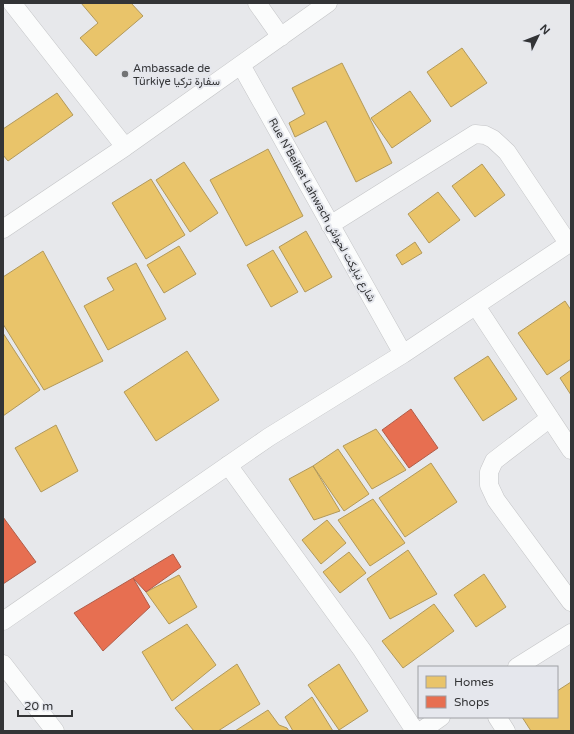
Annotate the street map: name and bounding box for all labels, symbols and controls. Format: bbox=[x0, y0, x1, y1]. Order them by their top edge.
north arrow bbox=[518, 16, 558, 56]
text: N bbox=[537, 22, 553, 37]
place label: Ambassade de Türkiye سفارة تركيا bbox=[133, 62, 220, 88]
marker: Ambassade de Türkiye سفارة تركيا bbox=[120, 69, 130, 79]
street label: Rue N'Beiket Lahwach شارع نبايكت لحواش bbox=[265, 116, 378, 305]
legend bbox=[418, 666, 558, 718]
text: Homes bbox=[454, 675, 494, 689]
scale bar bbox=[18, 692, 72, 718]
text: Shops bbox=[454, 695, 489, 709]
text: 20 m bbox=[24, 699, 53, 713]

